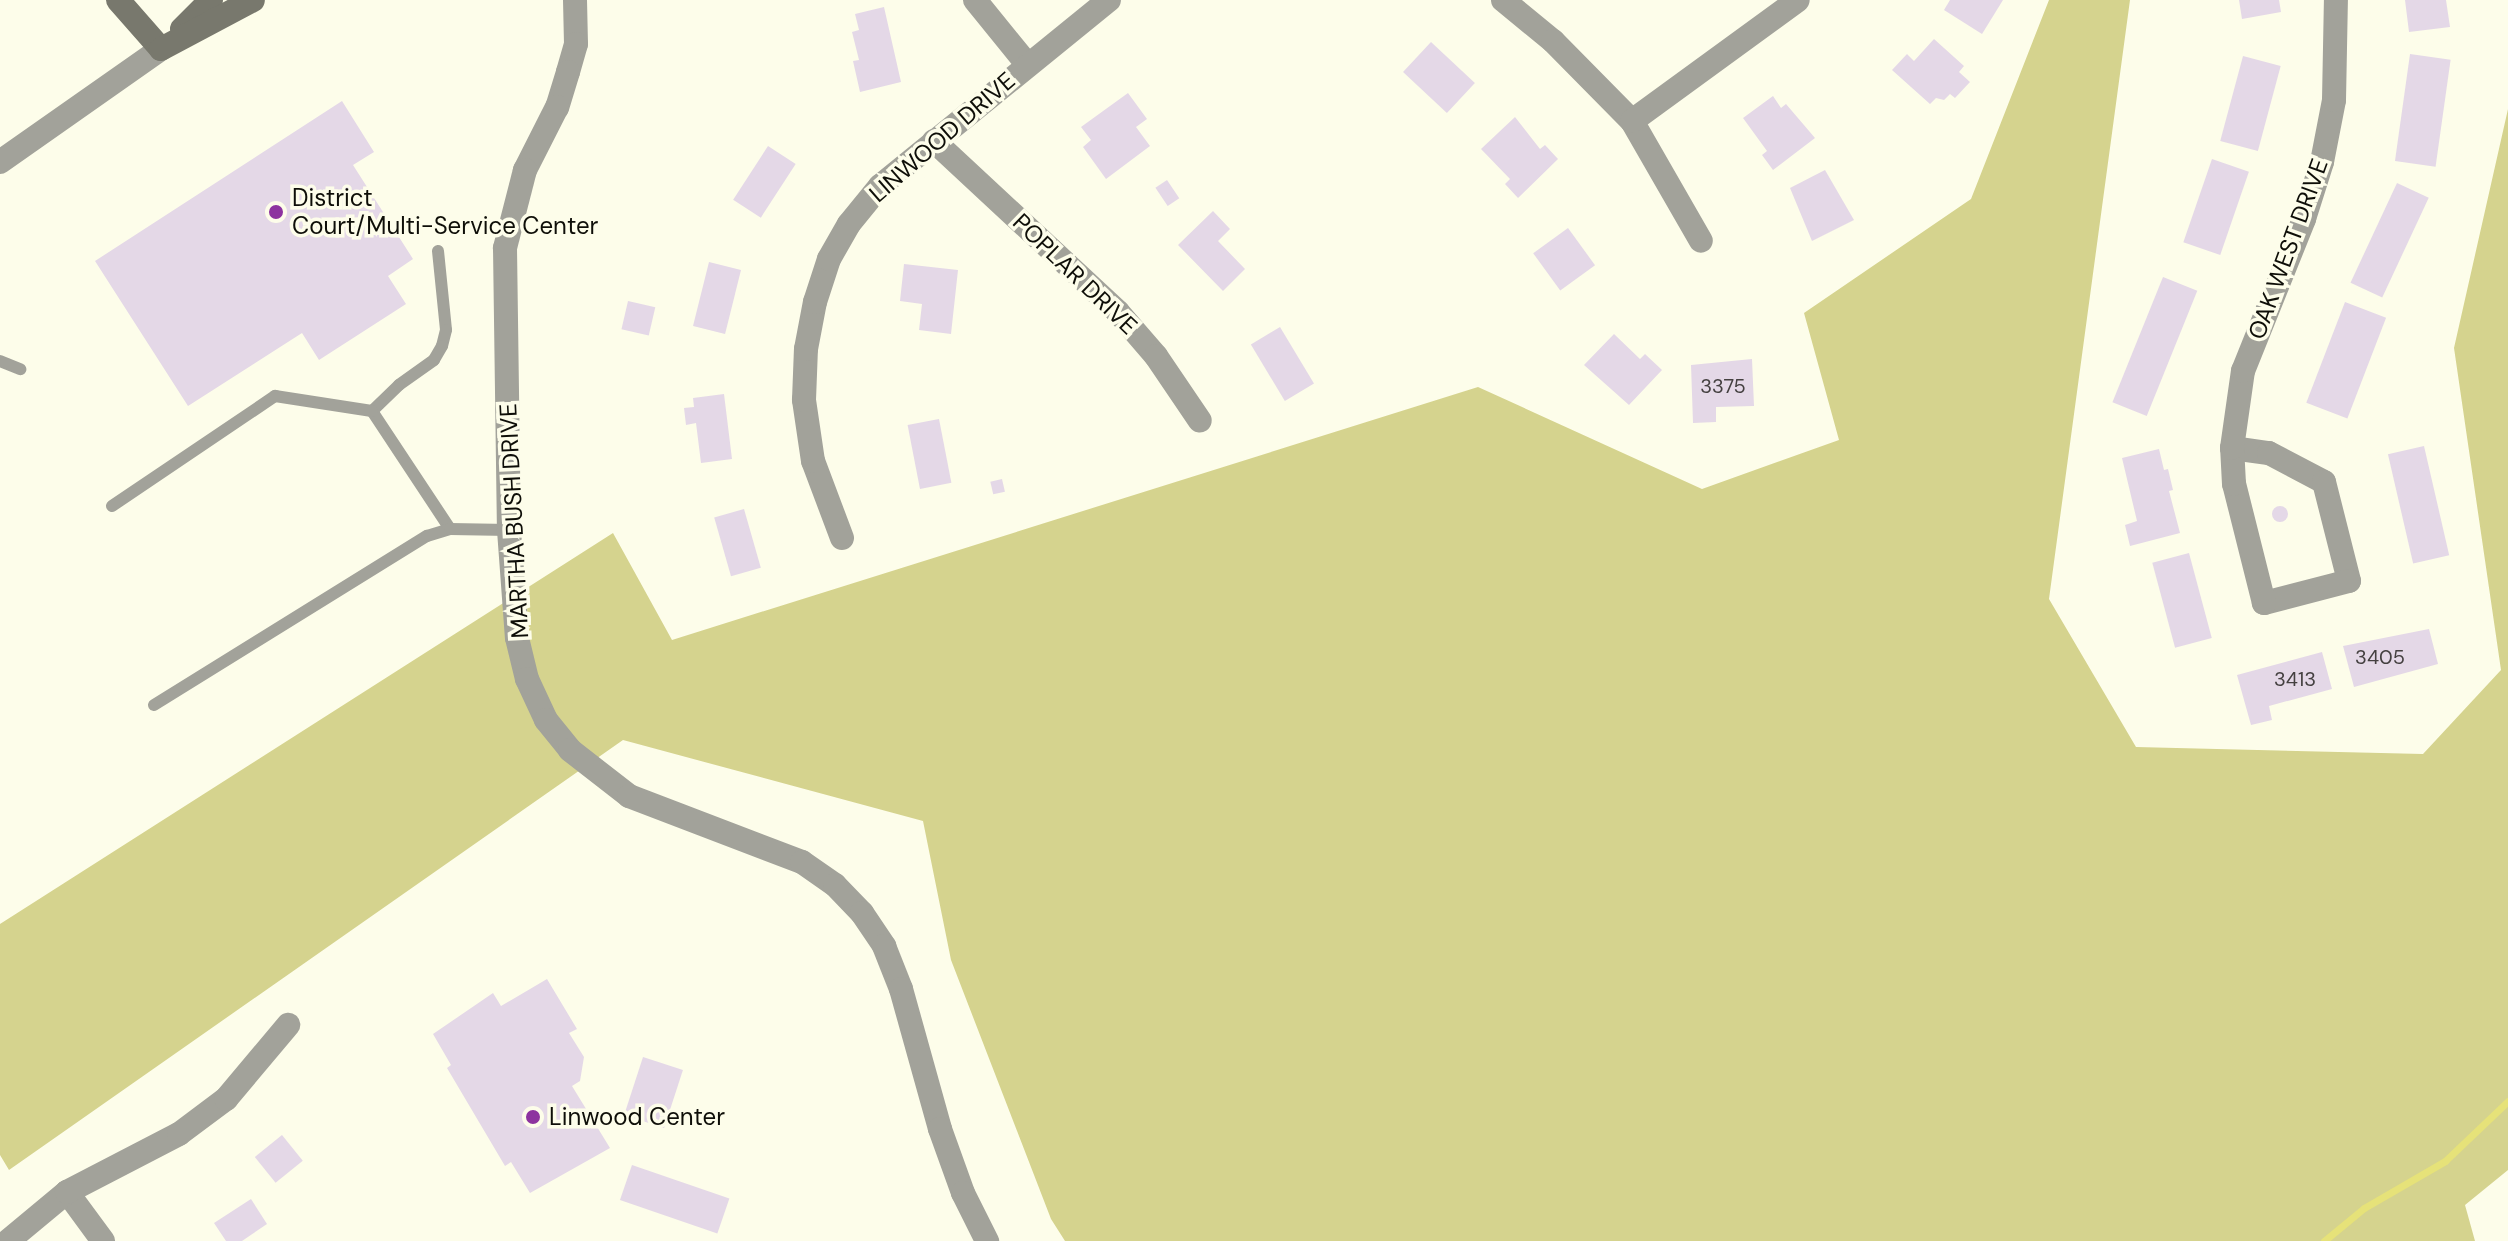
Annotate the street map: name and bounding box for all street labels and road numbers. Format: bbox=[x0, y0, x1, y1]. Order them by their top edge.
street label: LINWOOD DRIVE bbox=[863, 66, 1021, 208]
street label: OAK WEST DRIVE bbox=[2242, 155, 2334, 343]
street label: POPLAR DRIVE bbox=[1007, 207, 1143, 341]
street label: MARTHA BUSH DRIVE bbox=[493, 403, 535, 639]

